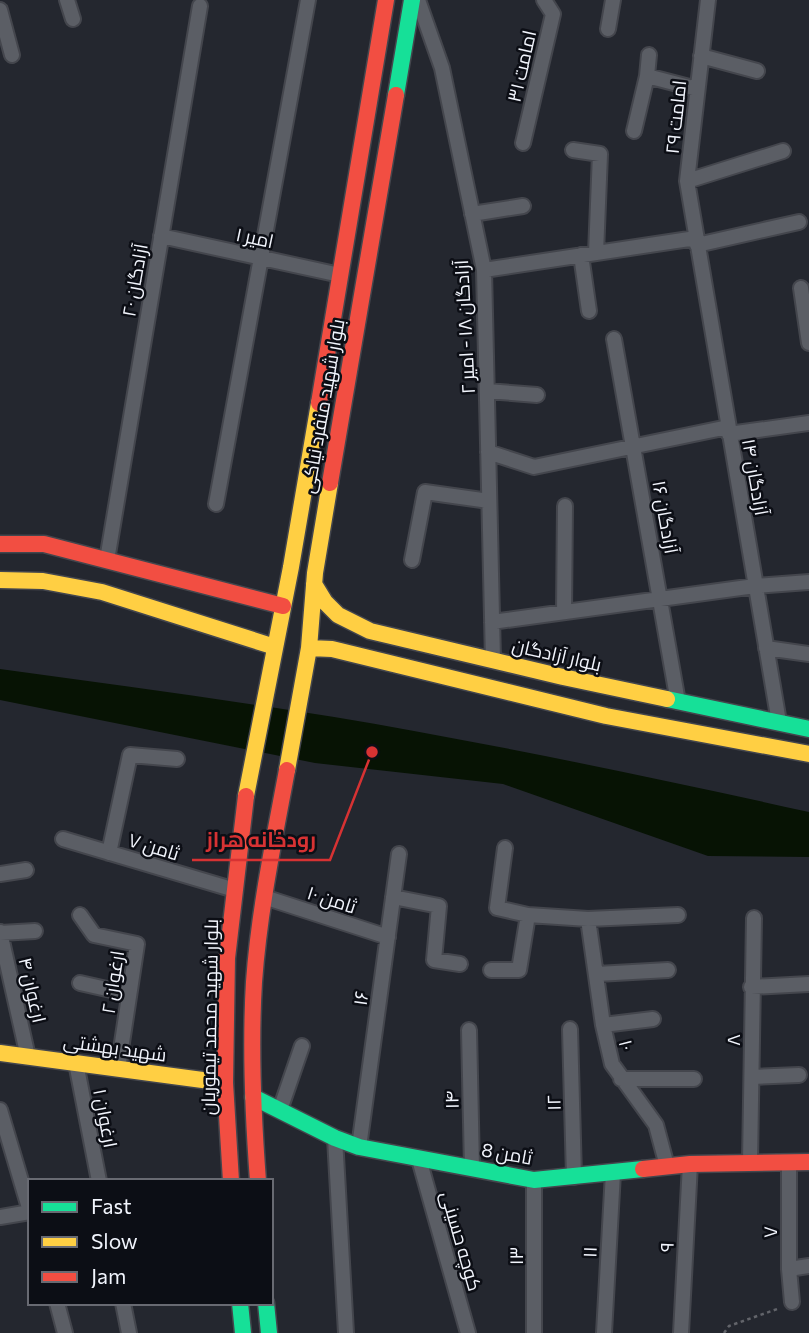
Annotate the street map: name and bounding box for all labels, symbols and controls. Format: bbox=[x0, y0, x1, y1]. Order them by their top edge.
street label: امامت ۳۱ bbox=[502, 28, 540, 104]
street label: امامت ۲۹ bbox=[660, 79, 690, 155]
street label: امیر ۱ bbox=[234, 222, 276, 253]
street label: آزادگان ۲۰ bbox=[116, 242, 153, 319]
street label: آزادگان ۱۸ - امیر ۲ bbox=[449, 259, 480, 395]
street label: بلوار شهید منفرد نیاکی bbox=[295, 317, 350, 495]
street label: آزادگان ۱۴ bbox=[737, 437, 774, 517]
street label: آزادگان ۱۶ bbox=[647, 479, 684, 556]
street label: بلوار آزادگان bbox=[510, 633, 604, 676]
callout: رودخانه هراز bbox=[192, 818, 330, 860]
text: رودخانه هراز bbox=[205, 826, 316, 853]
street label: ثامن ۷ bbox=[126, 827, 182, 866]
street label: ثامن ۱۰ bbox=[304, 880, 360, 919]
street label: بلوار شهید محمد تیموریان bbox=[196, 919, 223, 1115]
street label: ارغوان ۲ bbox=[96, 949, 129, 1015]
street label: ارغوان ۴ bbox=[13, 955, 52, 1025]
street label: ۱۶ bbox=[348, 989, 372, 1007]
street label: شهید بهشتی bbox=[62, 1028, 168, 1067]
street label: ۸ bbox=[721, 1034, 744, 1046]
street label: ۱۰ bbox=[615, 1037, 639, 1053]
street label: ارغوان ۱ bbox=[88, 1087, 123, 1150]
street label: ۱۴ bbox=[439, 1091, 463, 1109]
street label: ۱۲ bbox=[541, 1095, 565, 1111]
street label: ثامن 8 bbox=[480, 1137, 534, 1170]
legend bbox=[28, 1179, 273, 1305]
street label: کوچه حسینی bbox=[435, 1188, 487, 1294]
text: Fast bbox=[91, 1193, 132, 1218]
street label: ۷ bbox=[758, 1226, 781, 1238]
text: Slow bbox=[91, 1228, 138, 1253]
street label: ۹ bbox=[654, 1241, 678, 1253]
street label: ۱۱ bbox=[577, 1246, 601, 1258]
street label: ۱۳ bbox=[504, 1247, 527, 1265]
text: Jam bbox=[91, 1263, 126, 1288]

